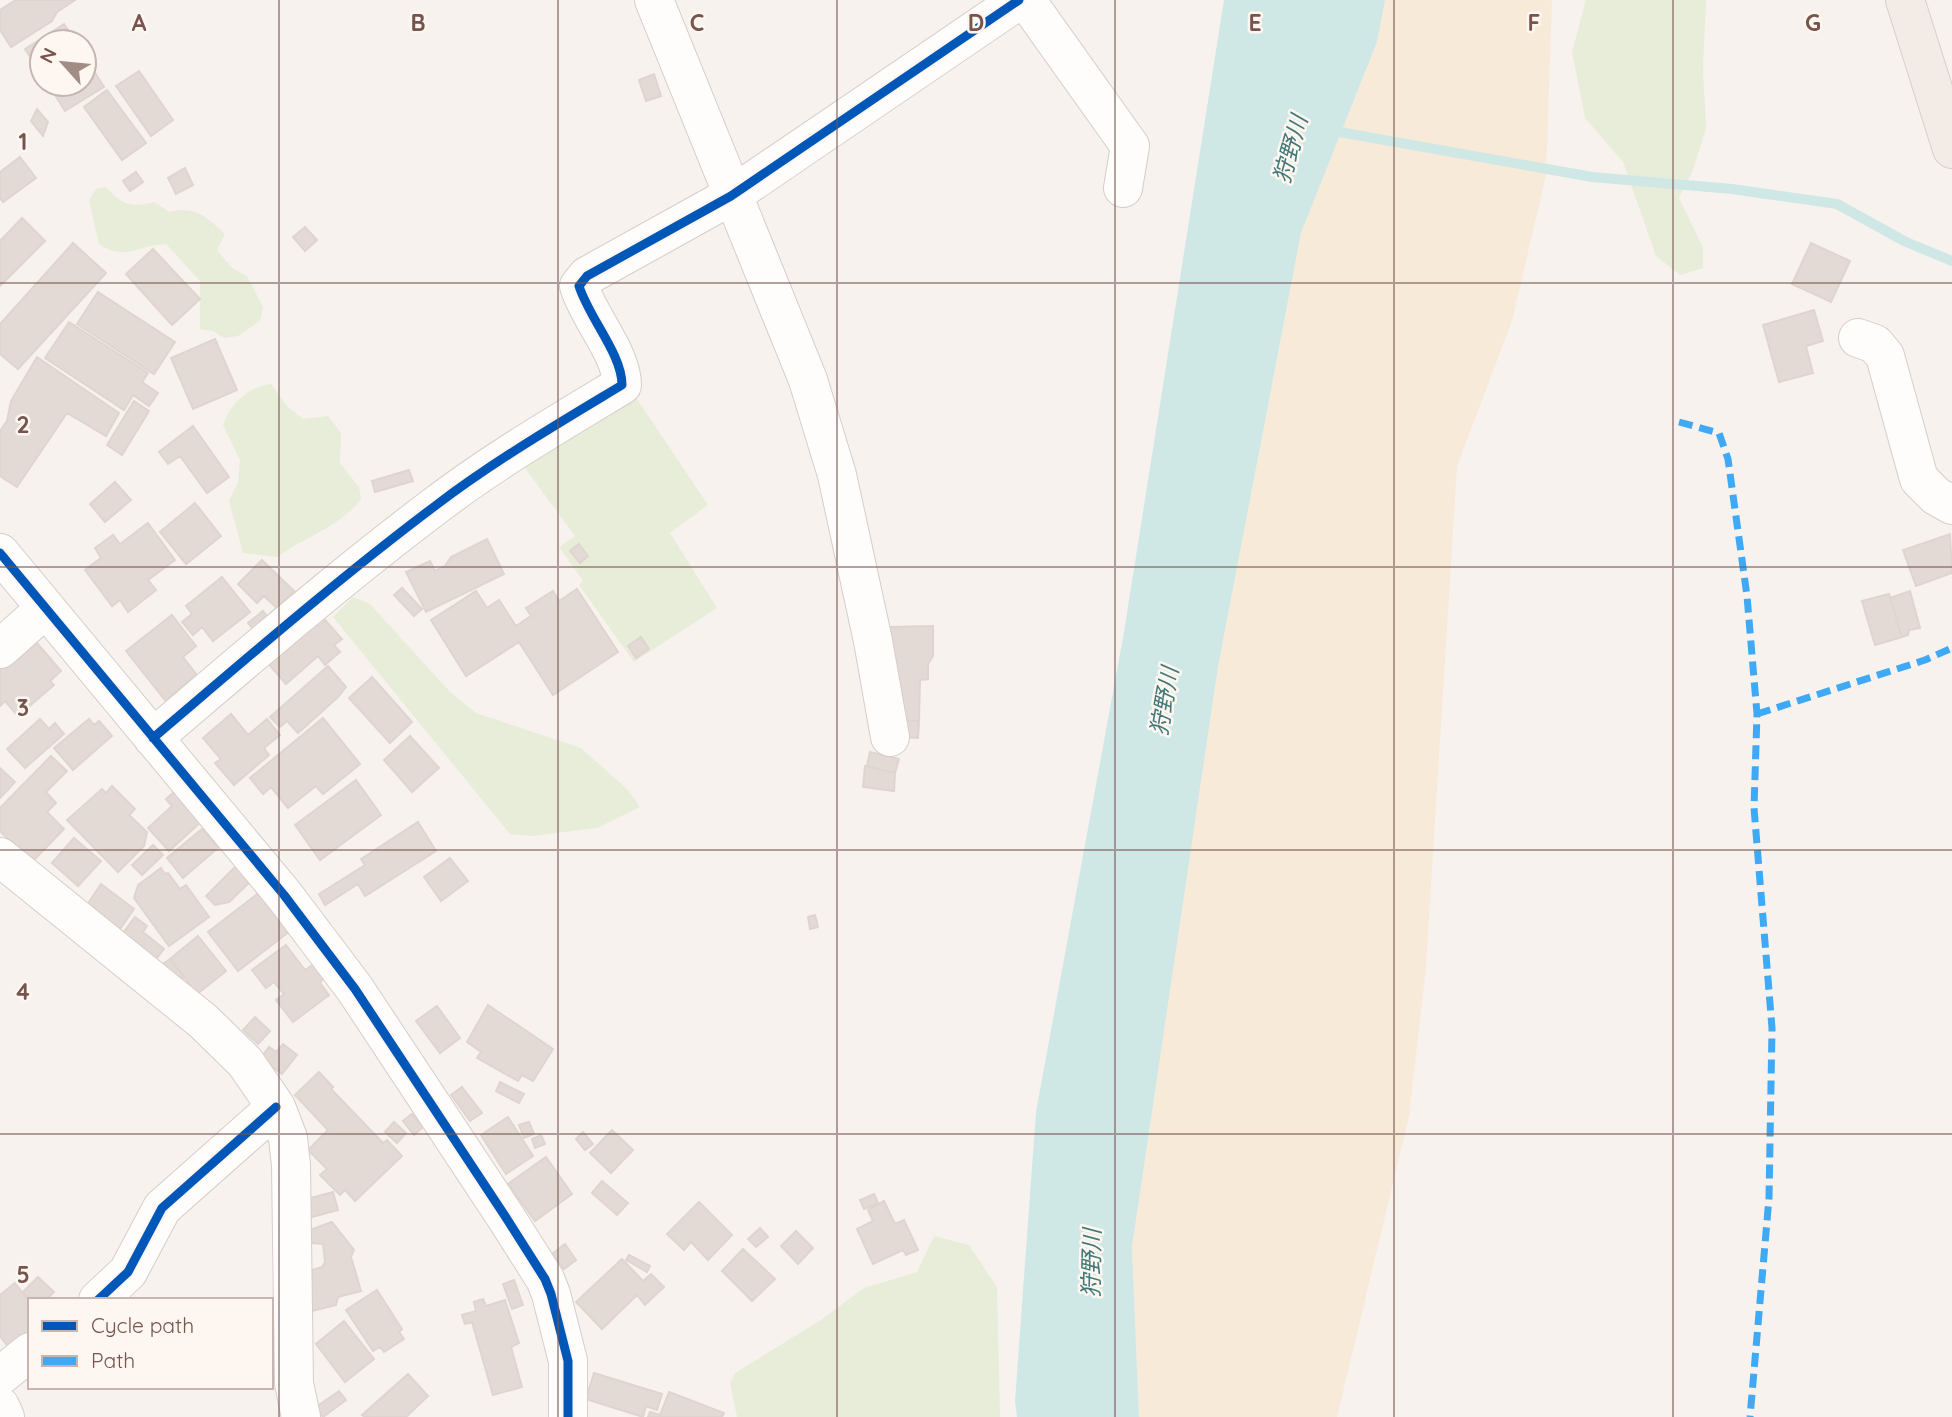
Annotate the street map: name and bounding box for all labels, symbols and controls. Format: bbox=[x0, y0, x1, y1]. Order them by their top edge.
text: A bbox=[132, 8, 147, 37]
text: B bbox=[410, 8, 426, 37]
text: C bbox=[690, 8, 704, 37]
text: D bbox=[968, 8, 984, 37]
text: E bbox=[1248, 8, 1262, 37]
text: F bbox=[1528, 8, 1540, 37]
text: G bbox=[1805, 8, 1821, 37]
north arrow bbox=[28, 28, 98, 98]
text: N bbox=[34, 44, 62, 67]
water label: 狩野川 bbox=[1267, 109, 1314, 186]
text: 1 bbox=[19, 127, 27, 156]
text: 2 bbox=[16, 410, 30, 439]
water label: 狩野川 bbox=[1144, 662, 1185, 737]
text: 3 bbox=[17, 693, 29, 722]
text: 4 bbox=[16, 977, 30, 1006]
water label: 狩野川 bbox=[1076, 1225, 1106, 1298]
text: 5 bbox=[16, 1260, 30, 1289]
legend bbox=[28, 1298, 273, 1389]
text: Cycle path bbox=[91, 1312, 194, 1338]
text: Path bbox=[91, 1347, 135, 1373]

